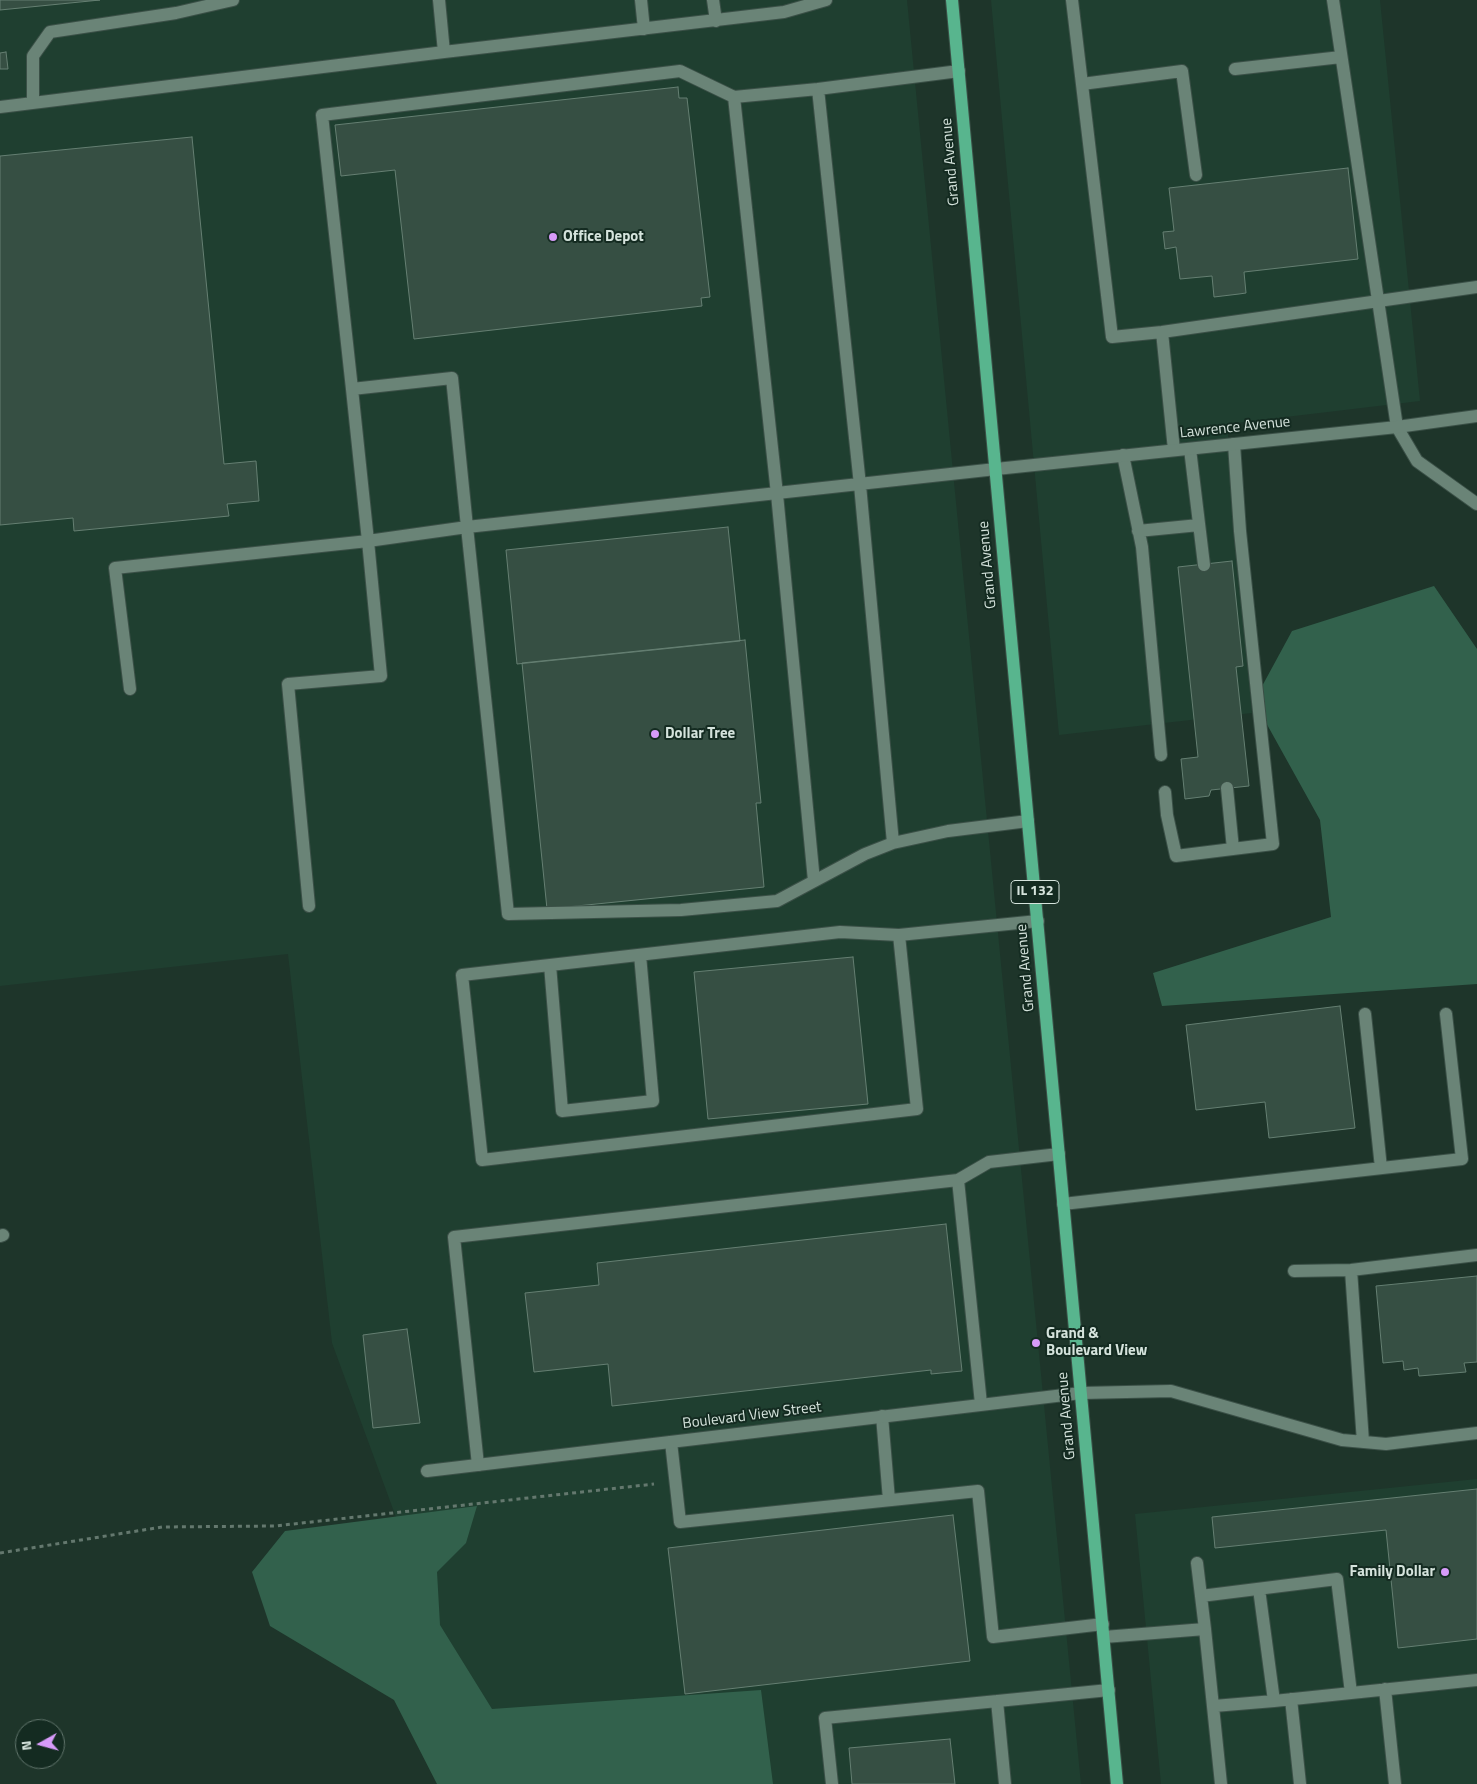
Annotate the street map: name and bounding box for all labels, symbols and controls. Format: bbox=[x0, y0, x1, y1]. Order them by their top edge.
street label: Grand Avenue bbox=[938, 117, 964, 207]
place label: Office Depot bbox=[563, 228, 644, 246]
marker: Office Depot bbox=[547, 231, 559, 243]
street label: Lawrence Avenue bbox=[1179, 413, 1291, 443]
street label: Grand Avenue bbox=[975, 520, 1001, 610]
place label: Dollar Tree bbox=[665, 725, 735, 743]
marker: Dollar Tree bbox=[649, 728, 661, 740]
road number: IL 132 bbox=[1011, 880, 1059, 904]
street label: Grand Avenue bbox=[1013, 923, 1039, 1013]
place label: Grand & Boulevard View bbox=[1046, 1325, 1147, 1360]
marker: Grand & Boulevard View bbox=[1030, 1337, 1042, 1349]
street label: Grand Avenue bbox=[1054, 1371, 1080, 1461]
street label: Boulevard View Street bbox=[682, 1399, 822, 1433]
place label: Family Dollar bbox=[1349, 1563, 1435, 1581]
marker: Family Dollar bbox=[1439, 1566, 1451, 1578]
north arrow bbox=[15, 1719, 65, 1769]
text: N bbox=[15, 1740, 37, 1752]

